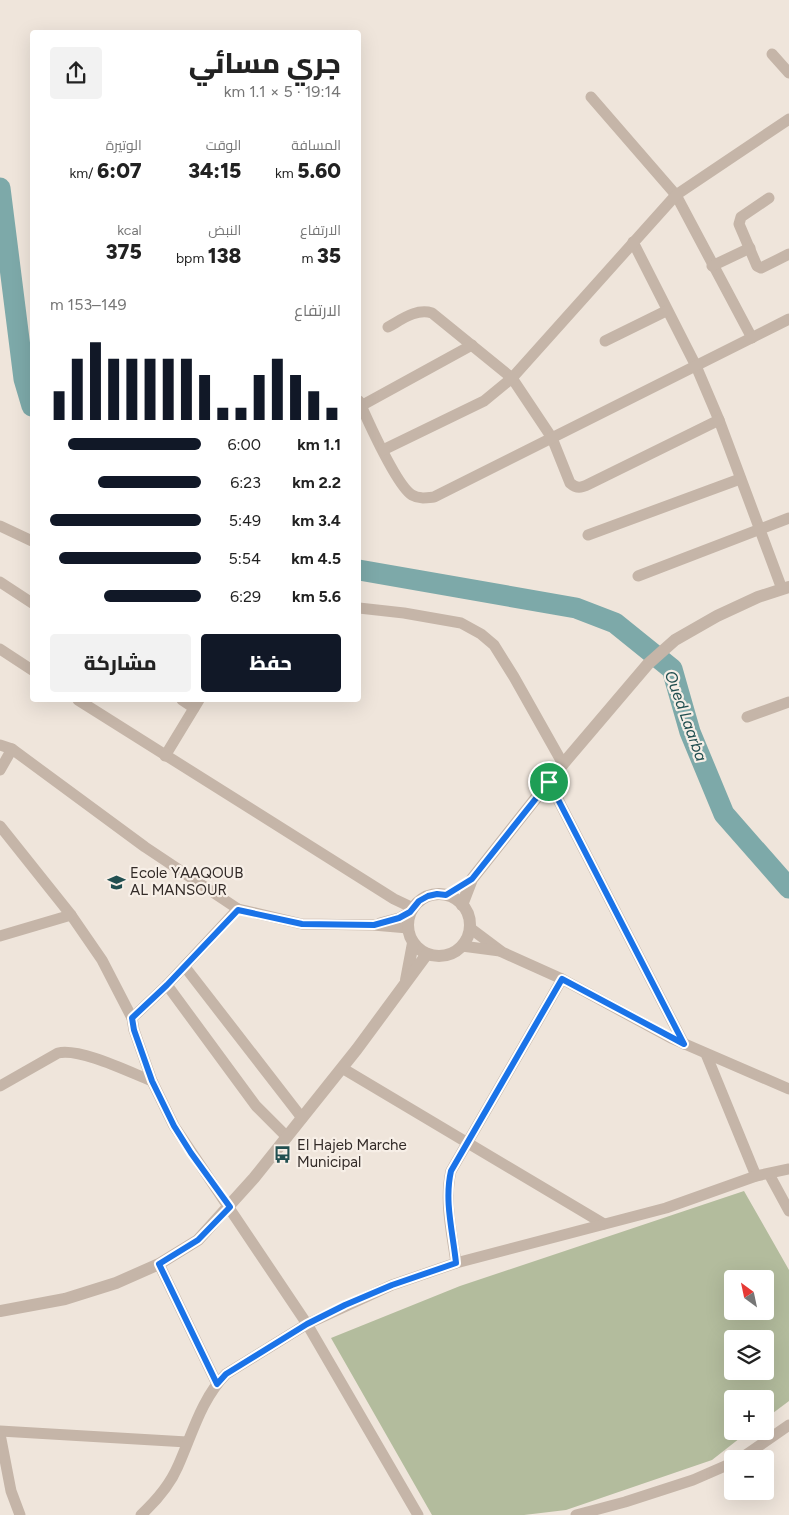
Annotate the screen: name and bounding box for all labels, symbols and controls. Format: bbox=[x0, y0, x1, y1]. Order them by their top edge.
text: جري مسائي bbox=[189, 46, 341, 80]
button: share bbox=[50, 47, 102, 99]
text: 19:14 · 5 × 1.1 km bbox=[224, 82, 341, 101]
text: الوتيرة bbox=[106, 137, 142, 154]
text: الوقت bbox=[206, 137, 241, 154]
text: المسافة bbox=[291, 137, 341, 154]
text: 6:07 bbox=[97, 158, 142, 183]
text: 34:15 bbox=[188, 158, 241, 183]
text: 5.60 bbox=[297, 158, 341, 183]
text: /km bbox=[69, 165, 97, 182]
text: km bbox=[275, 165, 297, 182]
text: kcal bbox=[117, 222, 142, 239]
text: النبض bbox=[208, 222, 241, 239]
text: الارتفاع bbox=[300, 222, 341, 239]
text: 375 bbox=[106, 239, 142, 264]
text: 138 bbox=[208, 243, 241, 268]
text: 35 bbox=[317, 243, 341, 268]
text: bpm bbox=[176, 250, 208, 267]
text: m bbox=[302, 250, 317, 267]
text: 149–153 m bbox=[50, 295, 127, 314]
text: الارتفاع bbox=[294, 301, 341, 320]
text: 6:00 bbox=[227, 435, 261, 454]
text: 1.1 km bbox=[297, 435, 341, 454]
text: 6:23 bbox=[230, 473, 261, 492]
text: 2.2 km bbox=[292, 473, 341, 492]
text: 5:49 bbox=[229, 511, 261, 530]
text: 3.4 km bbox=[292, 511, 341, 530]
text: 5:54 bbox=[229, 549, 261, 568]
text: 4.5 km bbox=[291, 549, 341, 568]
text: 6:29 bbox=[230, 587, 261, 606]
text: 5.6 km bbox=[292, 587, 341, 606]
button: مشاركة bbox=[50, 634, 191, 692]
button: حفظ bbox=[201, 634, 341, 692]
water label: Oued Laarba bbox=[661, 668, 711, 764]
pin bbox=[528, 761, 570, 803]
icon: arrive bbox=[535, 768, 563, 796]
place label: Ecole YAAQOUB AL MANSOUR bbox=[130, 864, 243, 899]
school or university icon: Ecole YAAQOUB AL MANSOUR bbox=[106, 872, 126, 892]
place label: El Hajeb Marche Municipal bbox=[297, 1136, 407, 1171]
bus stop icon: El Hajeb Marche Municipal bbox=[273, 1144, 293, 1164]
north arrow bbox=[724, 1270, 774, 1320]
map controls bbox=[724, 1270, 774, 1500]
button: layers bbox=[724, 1330, 774, 1380]
button: + bbox=[724, 1390, 774, 1440]
button: − bbox=[724, 1450, 774, 1500]

